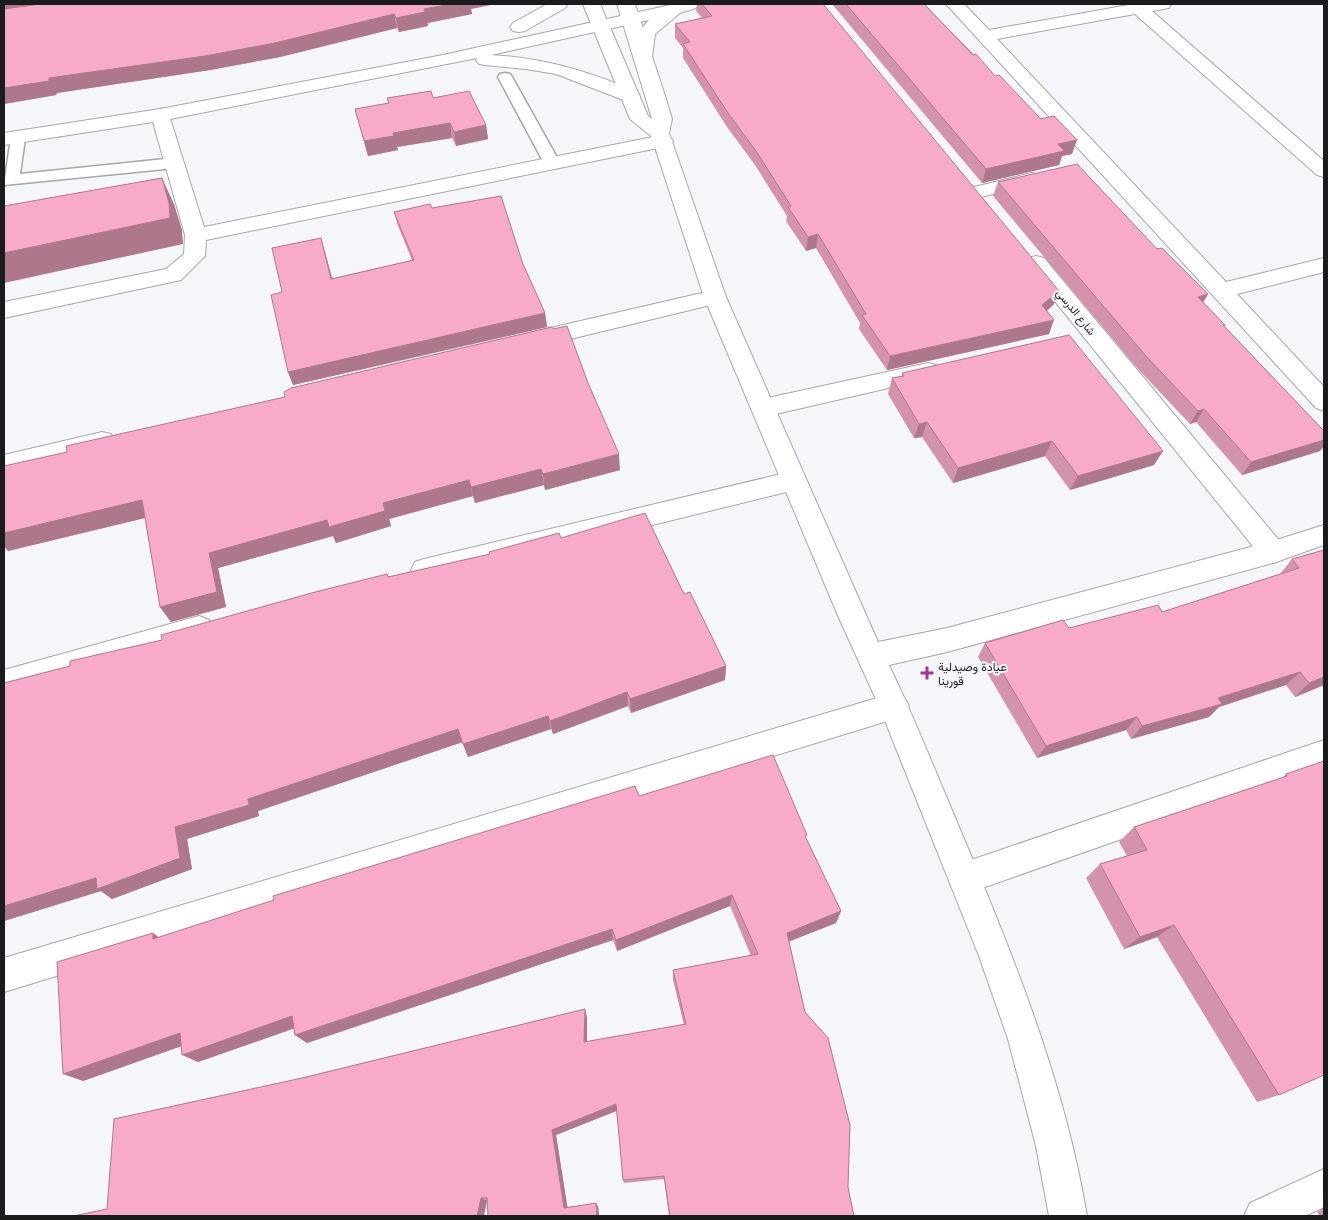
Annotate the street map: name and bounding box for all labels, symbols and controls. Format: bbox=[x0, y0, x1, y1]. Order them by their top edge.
street label: شارع الدرسي bbox=[1051, 285, 1100, 340]
place label: عيادة وصيدلية قورينا bbox=[938, 658, 1006, 689]
marker: عيادة وصيدلية قورينا bbox=[920, 666, 934, 680]

